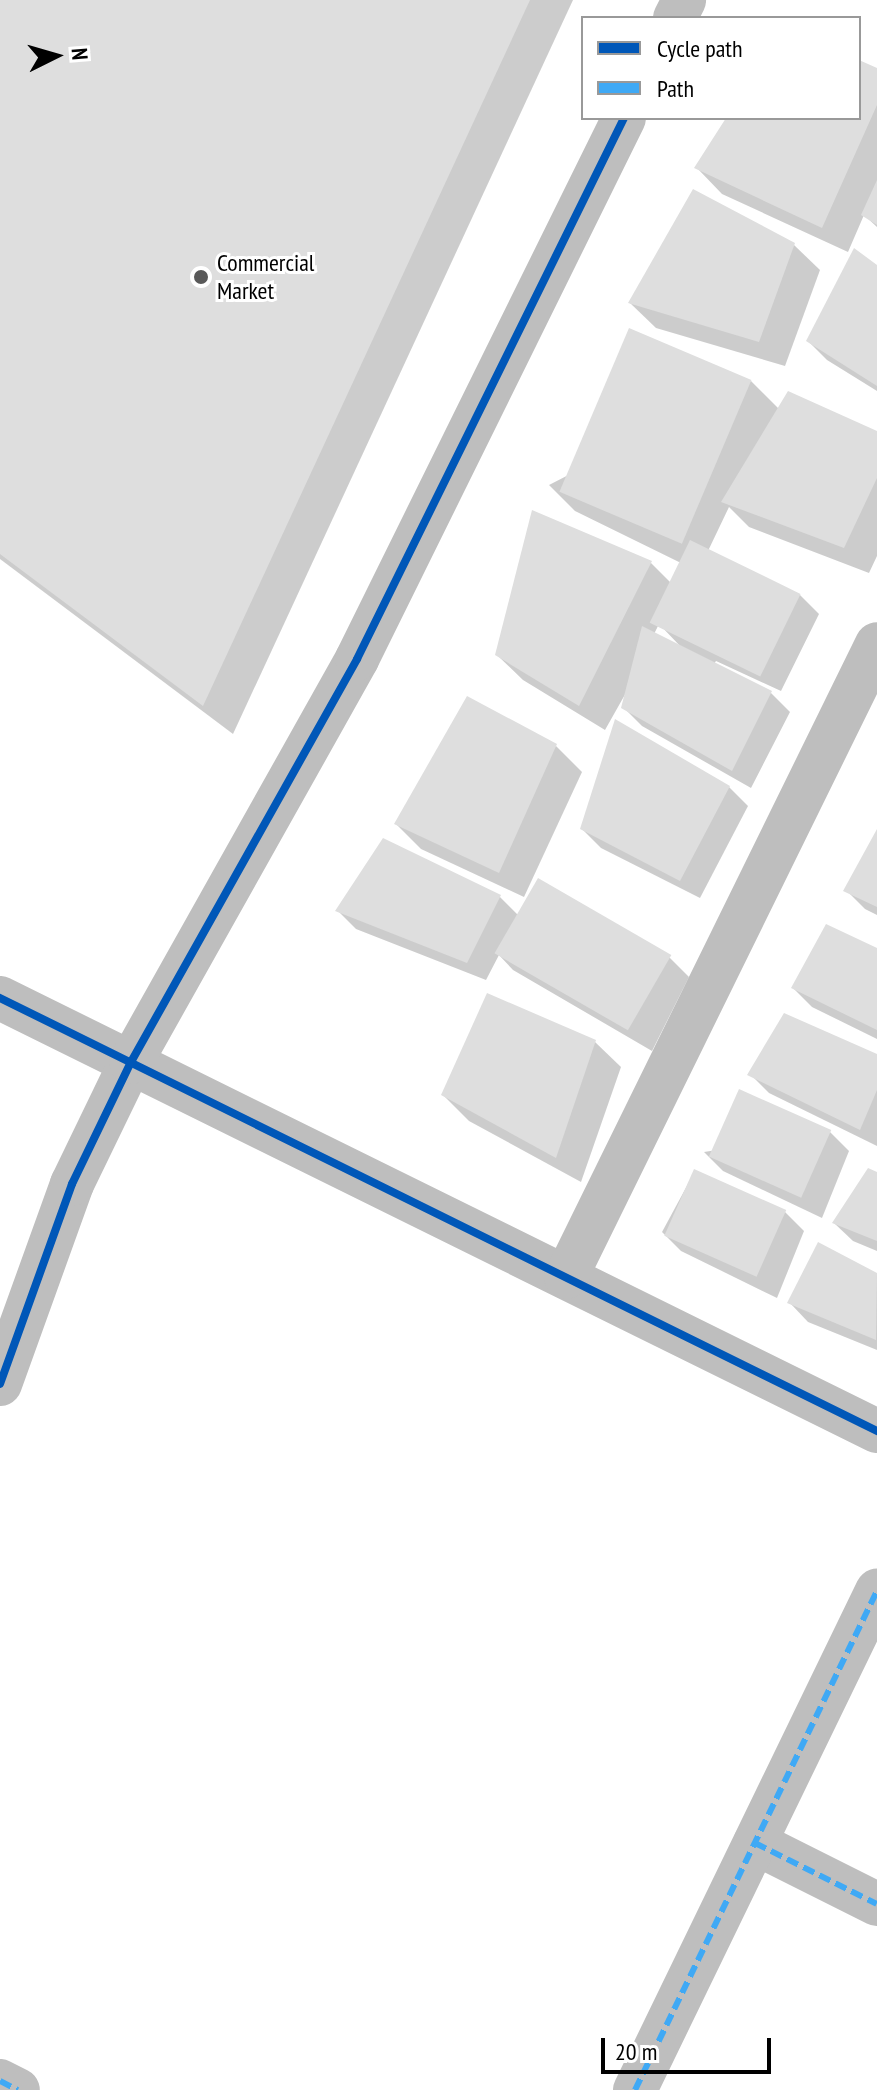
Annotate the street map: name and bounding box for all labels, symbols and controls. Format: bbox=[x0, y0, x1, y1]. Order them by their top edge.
north arrow bbox=[16, 16, 96, 96]
legend bbox=[581, 16, 861, 120]
text: Cycle path bbox=[657, 33, 743, 64]
text: N bbox=[65, 47, 94, 61]
text: Path bbox=[657, 73, 694, 104]
place label: Commercial Market bbox=[217, 249, 314, 305]
marker: Commercial Market bbox=[192, 268, 210, 286]
scale bar bbox=[605, 2022, 775, 2072]
text: 20 m bbox=[615, 2036, 657, 2067]

